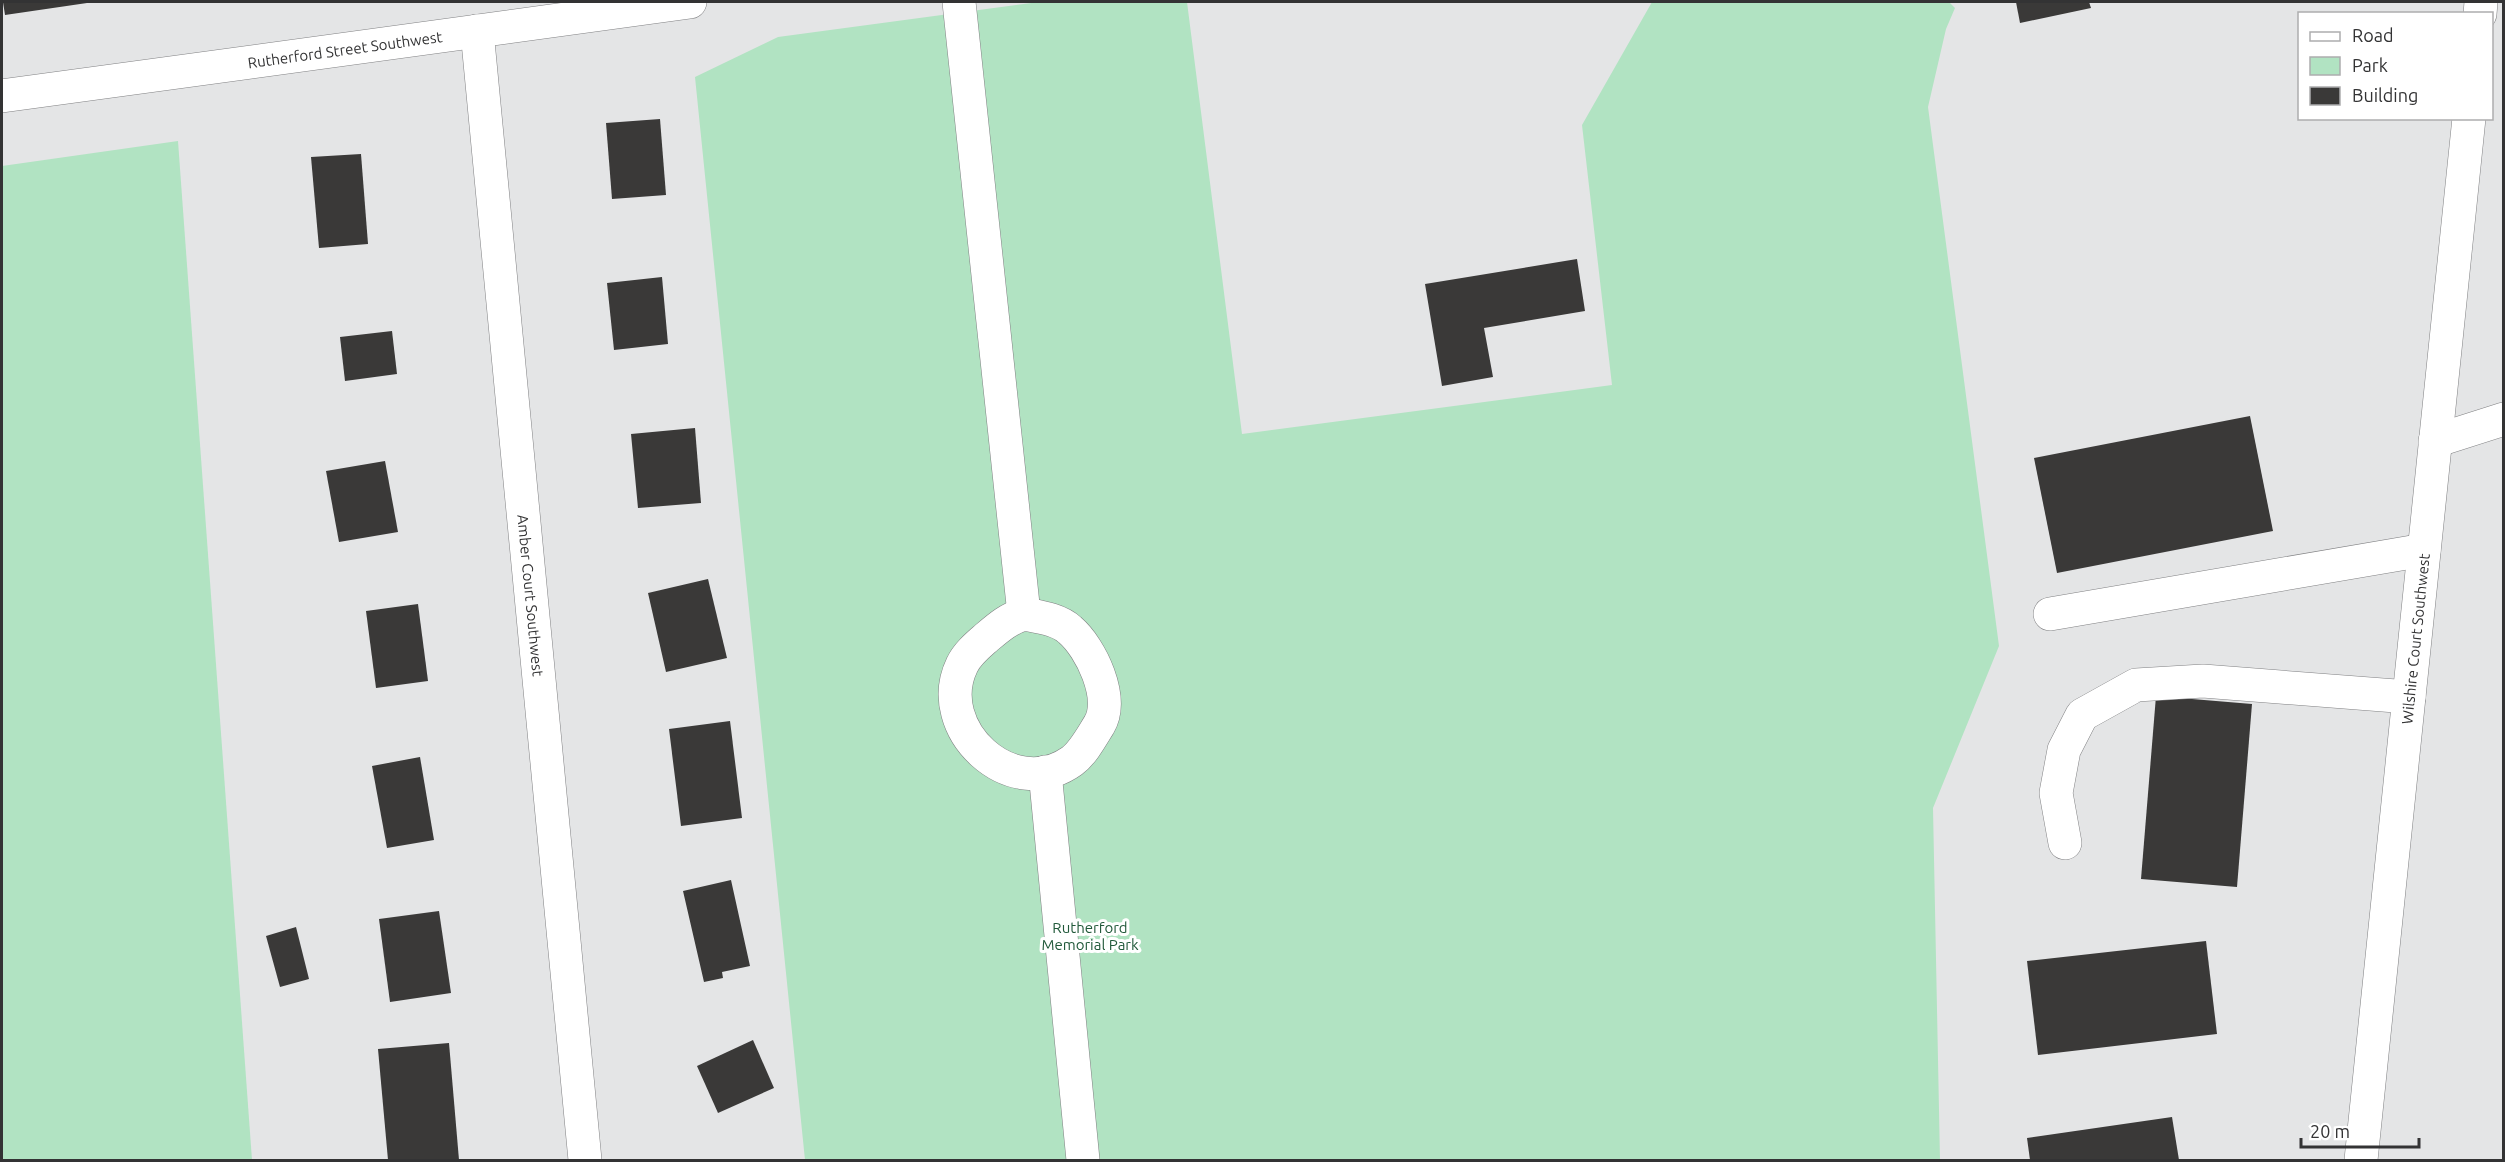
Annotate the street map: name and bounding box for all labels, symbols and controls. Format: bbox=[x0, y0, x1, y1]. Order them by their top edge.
legend bbox=[2298, 12, 2493, 120]
text: Road bbox=[2352, 25, 2394, 45]
street label: Rutherford Street Southwest bbox=[246, 27, 443, 71]
text: Park bbox=[2352, 55, 2388, 75]
text: Building bbox=[2352, 85, 2418, 105]
street label: Amber Court Southwest bbox=[515, 514, 547, 677]
street label: Wilshire Court Southwest bbox=[2398, 553, 2432, 725]
park label: Rutherford Memorial Park bbox=[1041, 919, 1139, 953]
scale bar bbox=[2301, 1111, 2420, 1149]
text: 20 m bbox=[2310, 1121, 2350, 1141]

